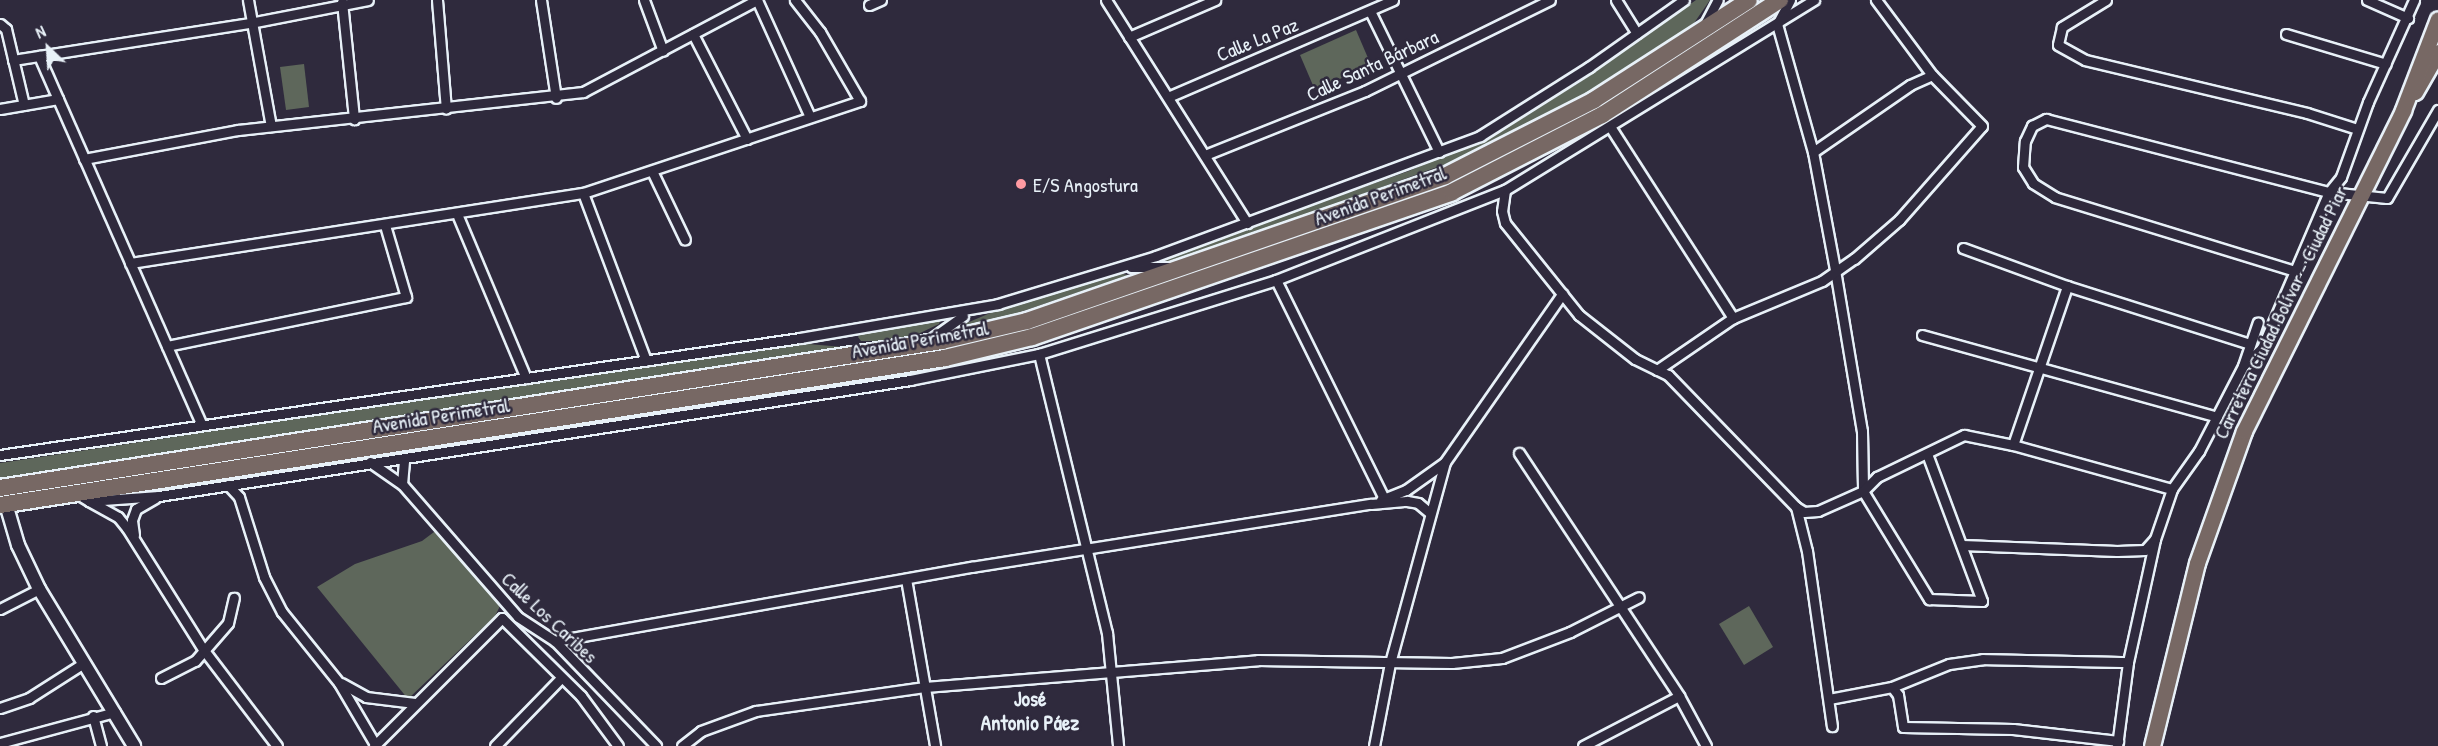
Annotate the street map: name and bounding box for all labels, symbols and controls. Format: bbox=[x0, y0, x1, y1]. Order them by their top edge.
street label: Calle La Paz bbox=[1213, 12, 1301, 66]
north arrow bbox=[18, 18, 78, 78]
text: N bbox=[32, 20, 49, 43]
street label: Calle Santa Bárbara bbox=[1302, 24, 1442, 106]
street label: Avenida Perimetral bbox=[1311, 160, 1449, 230]
place label: E/S Angostura bbox=[1033, 172, 1138, 196]
marker: E/S Angostura bbox=[1014, 177, 1028, 191]
street label: Carretera Ciudad Bolívar - Ciudad Piar bbox=[2208, 182, 2352, 442]
street label: Avenida Perimetral bbox=[850, 315, 990, 363]
street label: Avenida Perimetral bbox=[371, 392, 511, 438]
street label: Calle Los Caribes bbox=[497, 566, 603, 668]
district label: José Antonio Páez bbox=[981, 686, 1079, 736]

